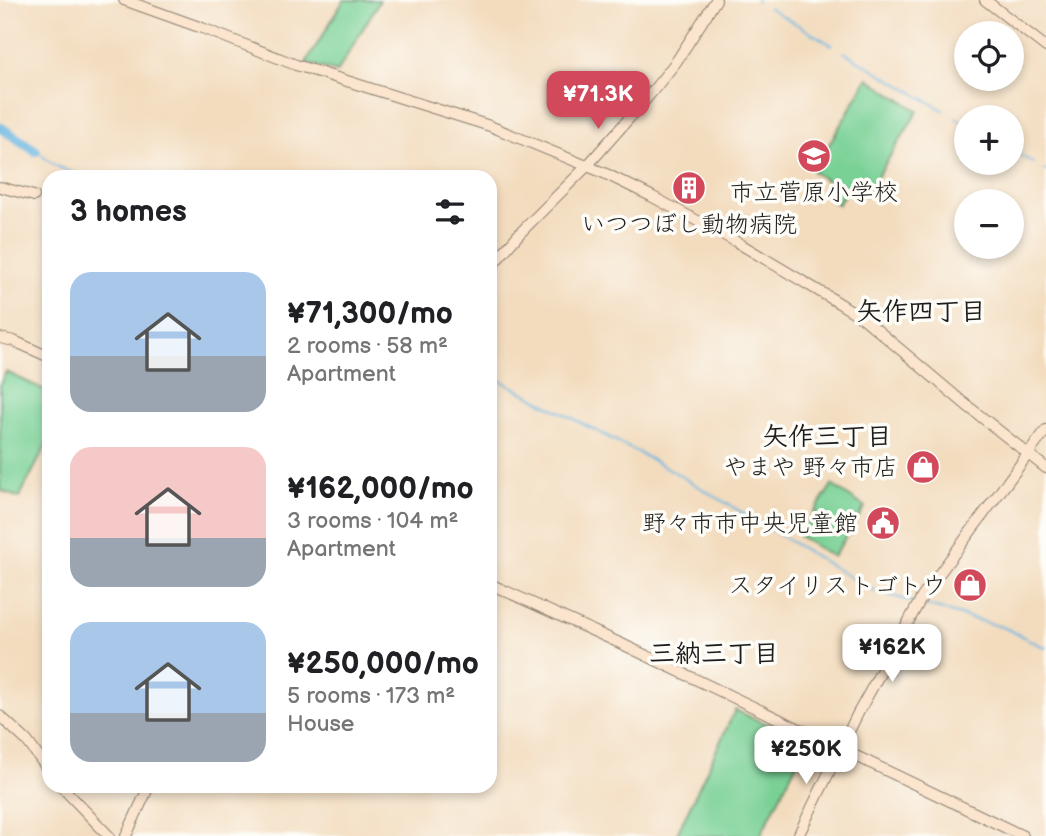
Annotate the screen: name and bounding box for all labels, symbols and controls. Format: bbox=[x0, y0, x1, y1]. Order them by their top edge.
map controls bbox=[954, 21, 1024, 259]
button: locate bbox=[954, 21, 1024, 91]
pin: ¥71.3K bbox=[541, 72, 655, 131]
text: ¥71.3K bbox=[563, 80, 633, 108]
button: + bbox=[954, 105, 1024, 175]
school or university icon: 市立菅原小学校 bbox=[795, 137, 833, 175]
building icon: いつつぼし動物病院 bbox=[670, 169, 708, 207]
place label: 市立菅原小学校 bbox=[730, 178, 898, 207]
button: − bbox=[954, 189, 1024, 259]
icon: filters bbox=[431, 193, 469, 231]
text: 3 homes bbox=[70, 194, 187, 230]
place label: いつつぼし動物病院 bbox=[581, 210, 797, 239]
text: ¥71,300/mo bbox=[287, 296, 453, 332]
district label: 矢作四丁目 bbox=[856, 297, 986, 328]
icon: home bbox=[126, 300, 210, 384]
text: 2 rooms · 58 m² bbox=[287, 332, 448, 360]
text: Apartment bbox=[287, 360, 396, 388]
district label: 矢作三丁目 bbox=[762, 422, 892, 453]
shop icon: やまや 野々市店 bbox=[904, 448, 942, 486]
place label: やまや 野々市店 bbox=[724, 453, 898, 482]
text: ¥162,000/mo bbox=[287, 471, 474, 507]
icon: home bbox=[126, 475, 210, 559]
public building icon: 野々市市中央児童館 bbox=[864, 504, 902, 542]
text: 3 rooms · 104 m² bbox=[287, 507, 458, 535]
place label: 野々市市中央児童館 bbox=[642, 509, 858, 538]
text: Apartment bbox=[287, 535, 396, 563]
shop icon: スタイリストゴトウ bbox=[951, 566, 989, 604]
place label: スタイリストゴトウ bbox=[729, 571, 946, 600]
pin: ¥162K bbox=[843, 624, 941, 684]
text: ¥162K bbox=[858, 633, 926, 661]
district label: 三納三丁目 bbox=[649, 639, 779, 670]
text: ¥250,000/mo bbox=[287, 646, 479, 682]
icon: home bbox=[126, 650, 210, 734]
text: 5 rooms · 173 m² bbox=[287, 682, 455, 710]
text: House bbox=[287, 710, 354, 738]
pin: ¥250K bbox=[757, 726, 855, 786]
text: ¥250K bbox=[770, 735, 842, 763]

